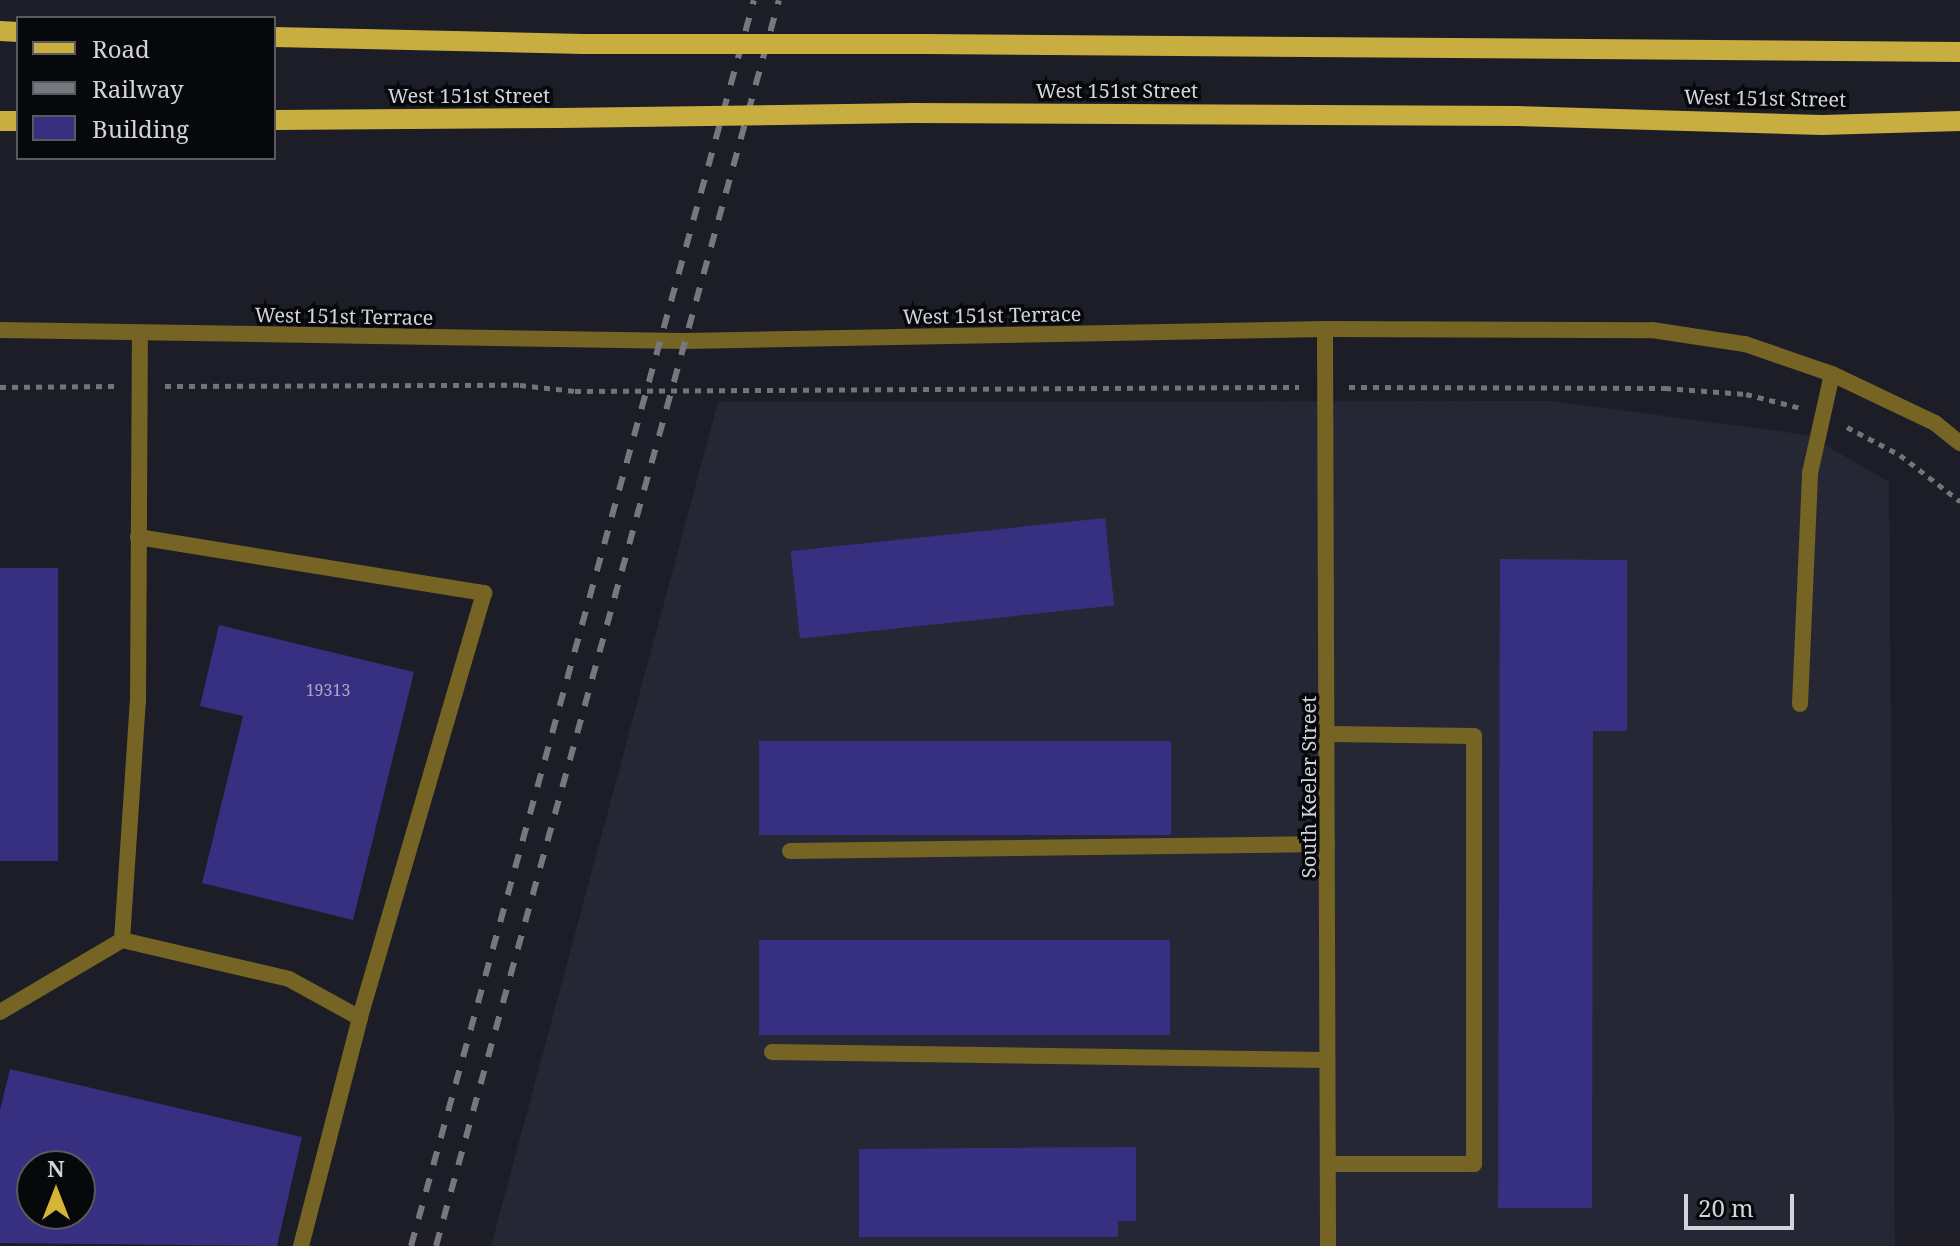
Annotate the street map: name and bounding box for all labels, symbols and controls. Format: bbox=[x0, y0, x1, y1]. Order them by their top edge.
legend bbox=[16, 16, 276, 160]
text: Road bbox=[92, 32, 150, 65]
text: Railway bbox=[92, 72, 184, 105]
street label: West 151st Street bbox=[1036, 78, 1198, 102]
street label: West 151st Street bbox=[388, 83, 550, 107]
street label: West 151st Street bbox=[1684, 85, 1846, 111]
text: Building bbox=[92, 112, 189, 145]
street label: West 151st Terrace bbox=[902, 301, 1082, 329]
street label: West 151st Terrace bbox=[254, 302, 434, 330]
house number: 19313 bbox=[306, 680, 350, 700]
street label: South Keeler Street bbox=[1296, 696, 1320, 878]
north arrow bbox=[16, 1150, 96, 1230]
text: N bbox=[47, 1153, 65, 1183]
scale bar bbox=[1688, 1178, 1798, 1228]
text: 20 m bbox=[1698, 1191, 1754, 1224]

